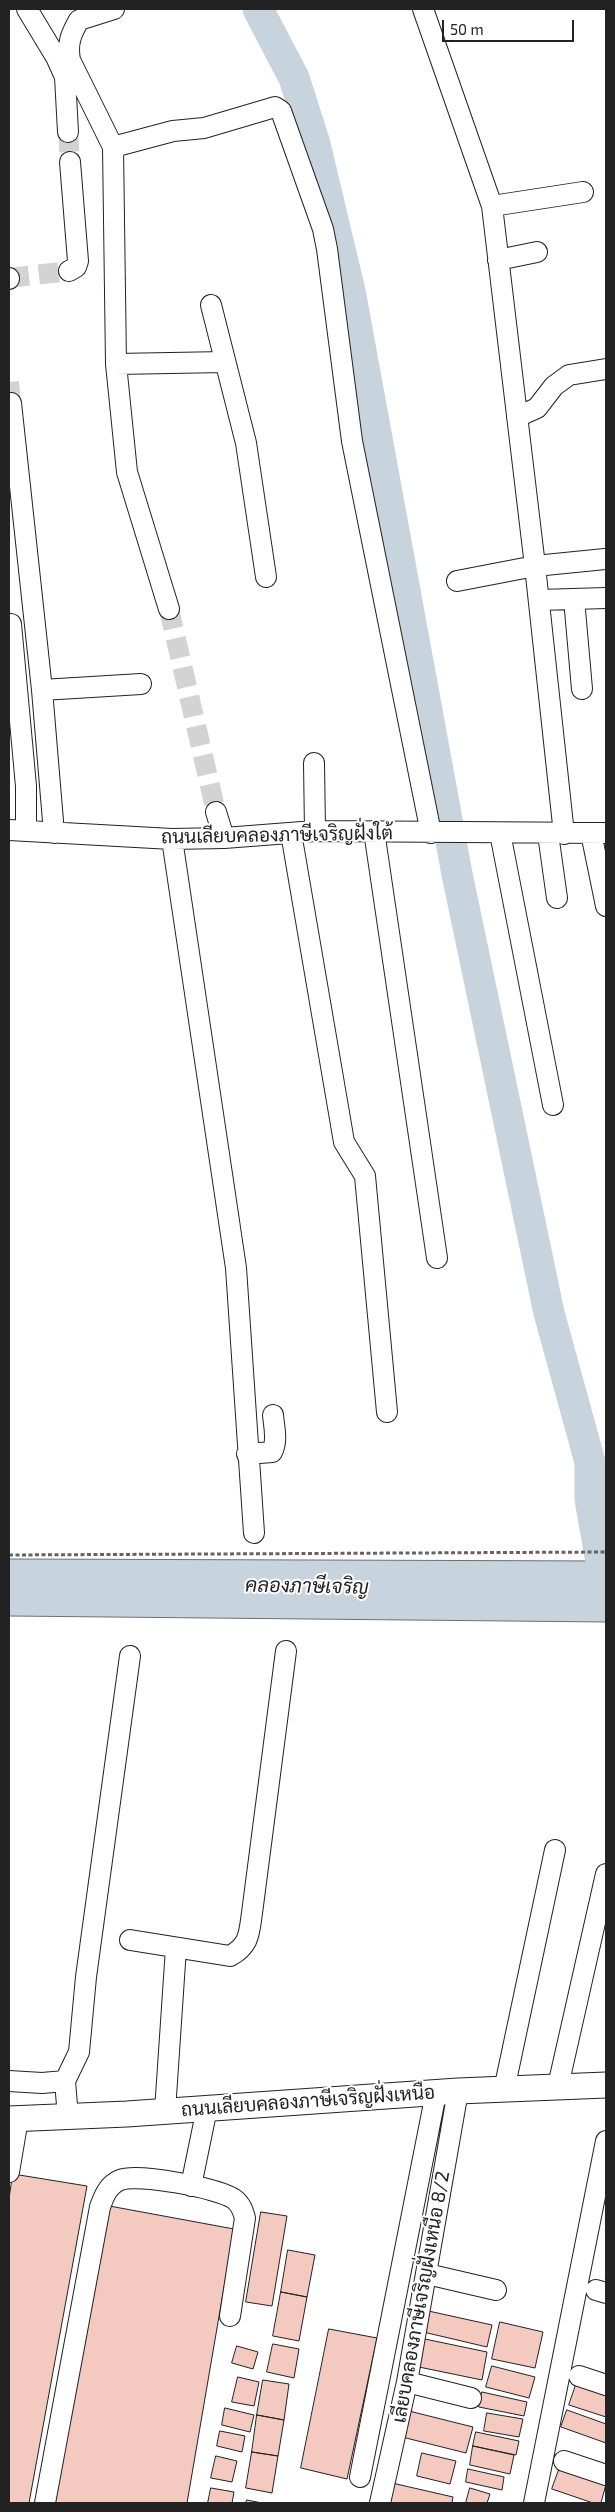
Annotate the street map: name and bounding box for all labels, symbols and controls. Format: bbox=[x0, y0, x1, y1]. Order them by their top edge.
scale bar bbox=[445, 10, 578, 42]
text: 50 m bbox=[450, 20, 484, 38]
street label: ถนนเลียบคลองภาษีเจริญฝั่งใต้ bbox=[161, 822, 393, 848]
water label: คลองภาษีเจริญ bbox=[245, 1573, 369, 1599]
street label: ถนนเลียบคลองภาษีเจริญฝั่งเหนือ bbox=[180, 2081, 436, 2121]
street label: เลียบคลองภาษีเจริญฝั่งเหนือ 8/2 bbox=[388, 2169, 454, 2425]

